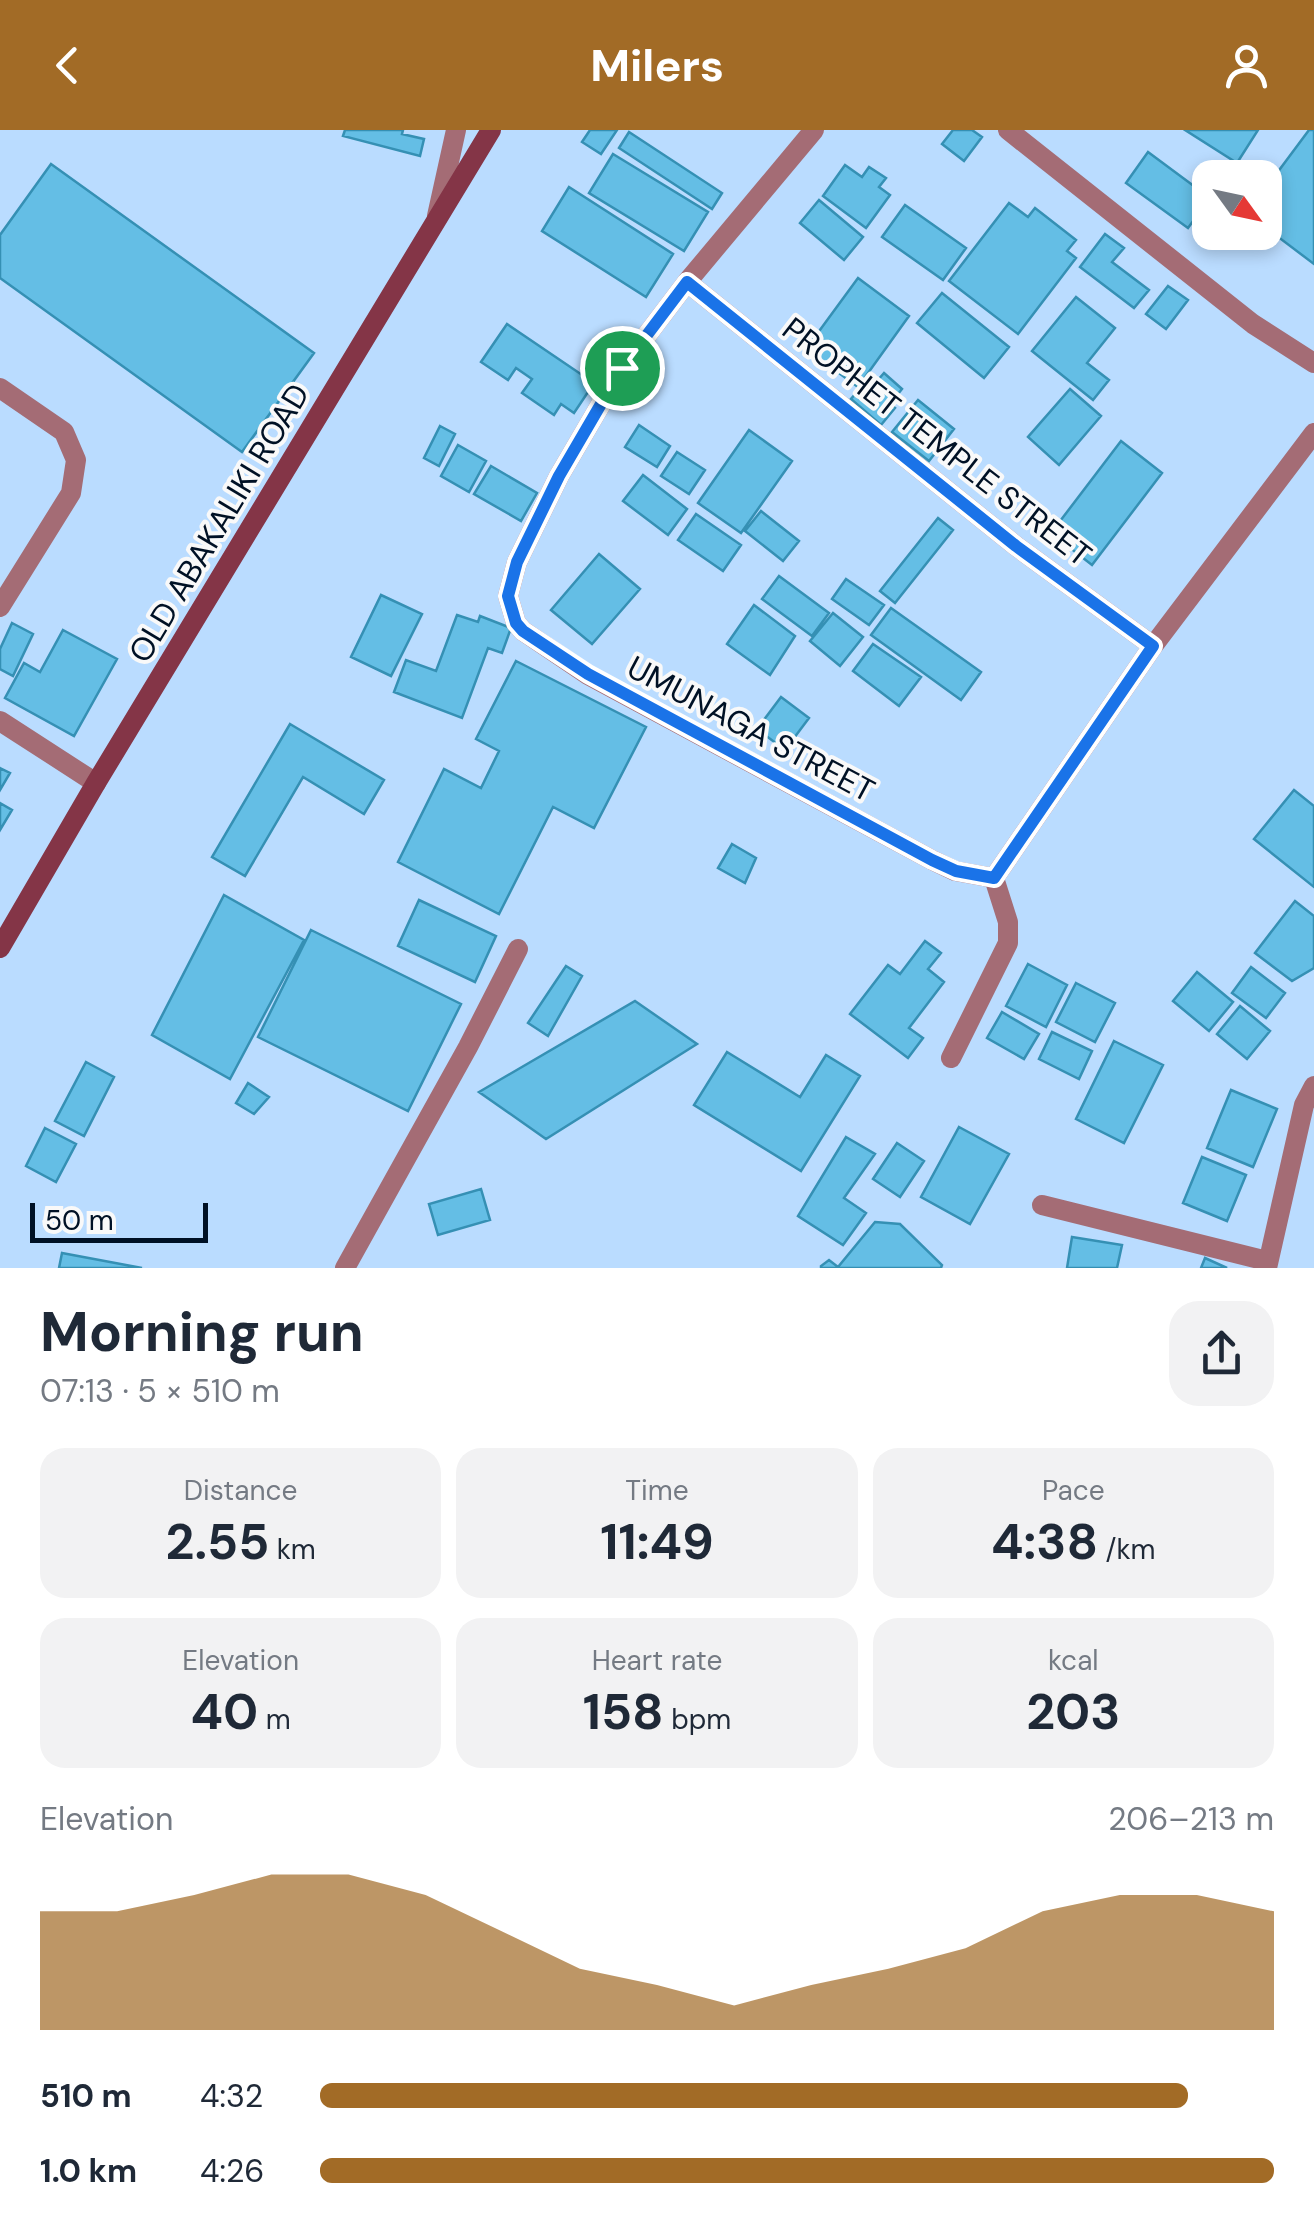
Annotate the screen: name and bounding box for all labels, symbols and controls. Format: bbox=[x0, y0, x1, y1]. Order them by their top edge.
text: Milers bbox=[590, 36, 724, 95]
icon: back bbox=[40, 38, 95, 93]
icon: person bbox=[1219, 38, 1274, 93]
north arrow bbox=[1192, 160, 1282, 250]
map controls bbox=[1192, 160, 1282, 250]
street label: PROPHET TEMPLE STREET bbox=[774, 308, 1100, 576]
pin bbox=[580, 326, 665, 411]
icon: arrive bbox=[595, 341, 650, 396]
street label: OLD ABAKALIKI ROAD bbox=[119, 376, 319, 670]
street label: UMUNAGA STREET bbox=[620, 646, 882, 812]
scale bar bbox=[30, 1198, 208, 1242]
text: 50 m bbox=[45, 1202, 114, 1239]
text: Morning run bbox=[40, 1296, 364, 1368]
button: share bbox=[1169, 1301, 1274, 1406]
text: 07:13 · 5 × 510 m bbox=[40, 1370, 280, 1412]
text: Distance bbox=[184, 1472, 297, 1509]
text: Time bbox=[625, 1472, 689, 1509]
text: Pace bbox=[1042, 1472, 1105, 1509]
text: 2.55 bbox=[166, 1509, 269, 1575]
text: 11:49 bbox=[600, 1509, 714, 1575]
text: 4:38 bbox=[991, 1509, 1098, 1575]
text: km bbox=[269, 1531, 316, 1568]
text: /km bbox=[1098, 1531, 1156, 1568]
text: Elevation bbox=[182, 1642, 299, 1679]
text: Heart rate bbox=[592, 1642, 722, 1679]
text: kcal bbox=[1048, 1642, 1099, 1679]
text: 40 bbox=[191, 1679, 258, 1745]
text: 158 bbox=[583, 1679, 664, 1745]
text: 203 bbox=[1026, 1679, 1120, 1745]
text: m bbox=[258, 1701, 291, 1738]
text: bpm bbox=[664, 1701, 731, 1738]
text: Elevation bbox=[40, 1798, 173, 1840]
text: 206–213 m bbox=[1108, 1798, 1274, 1840]
text: 510 m bbox=[40, 2075, 132, 2117]
text: 4:32 bbox=[200, 2075, 263, 2117]
text: 1.0 km bbox=[40, 2150, 137, 2192]
text: 4:26 bbox=[200, 2150, 264, 2192]

